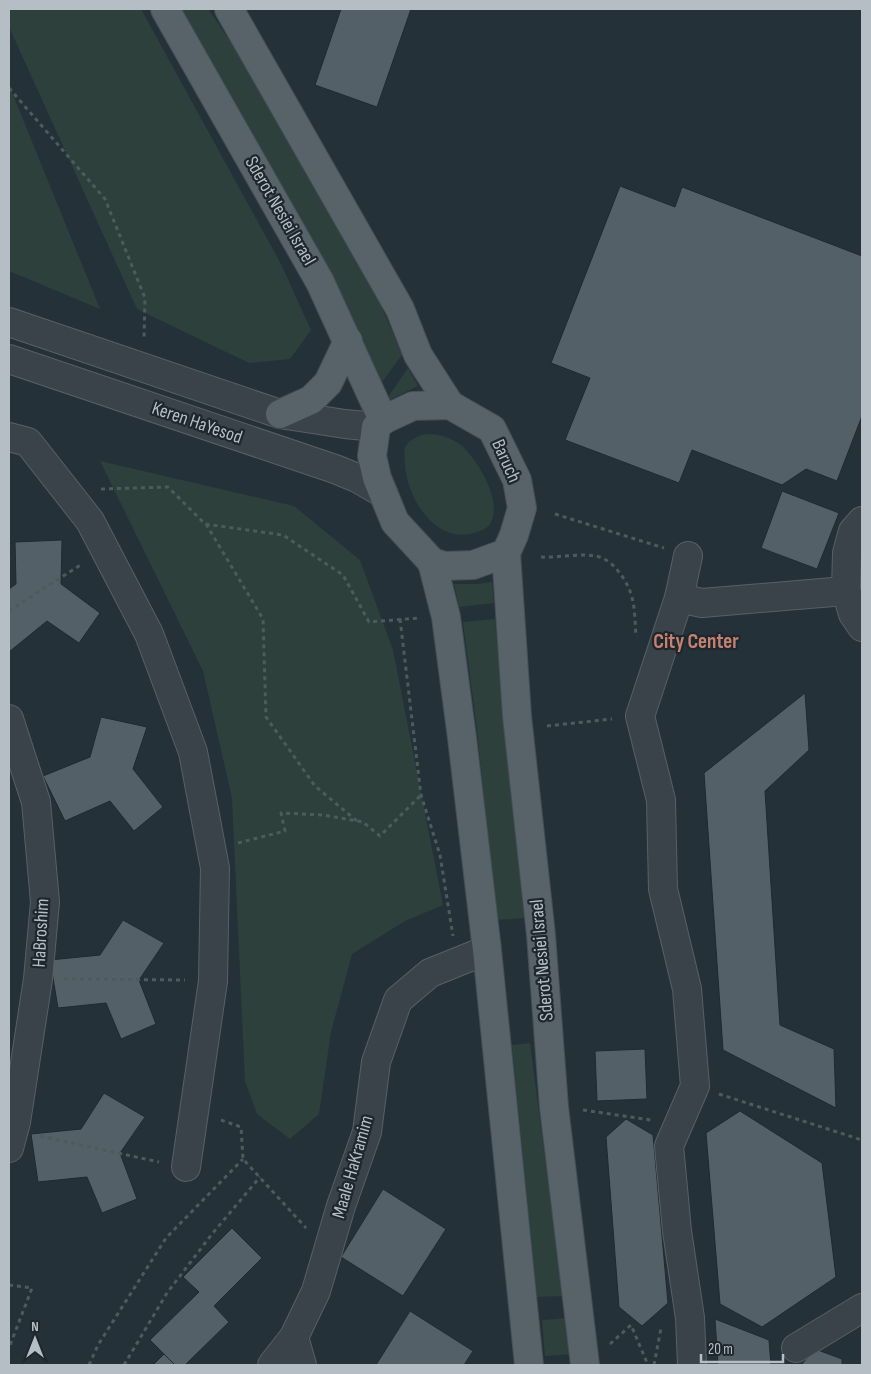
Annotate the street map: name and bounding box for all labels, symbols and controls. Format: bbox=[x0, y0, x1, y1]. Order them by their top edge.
street label: Sderot Nesiei Israel bbox=[240, 153, 320, 269]
street label: Keren HaYesod bbox=[149, 397, 245, 449]
street label: Baruch bbox=[486, 436, 526, 486]
district label: City Center bbox=[653, 629, 739, 654]
street label: HaBroshim bbox=[28, 898, 54, 968]
street label: Sderot Nesiei Israel bbox=[525, 898, 559, 1022]
street label: Maale HaKramim bbox=[327, 1113, 379, 1221]
north arrow bbox=[10, 1314, 60, 1364]
text: N bbox=[31, 1318, 39, 1335]
scale bar bbox=[701, 1332, 784, 1364]
text: 20 m bbox=[708, 1340, 733, 1359]

